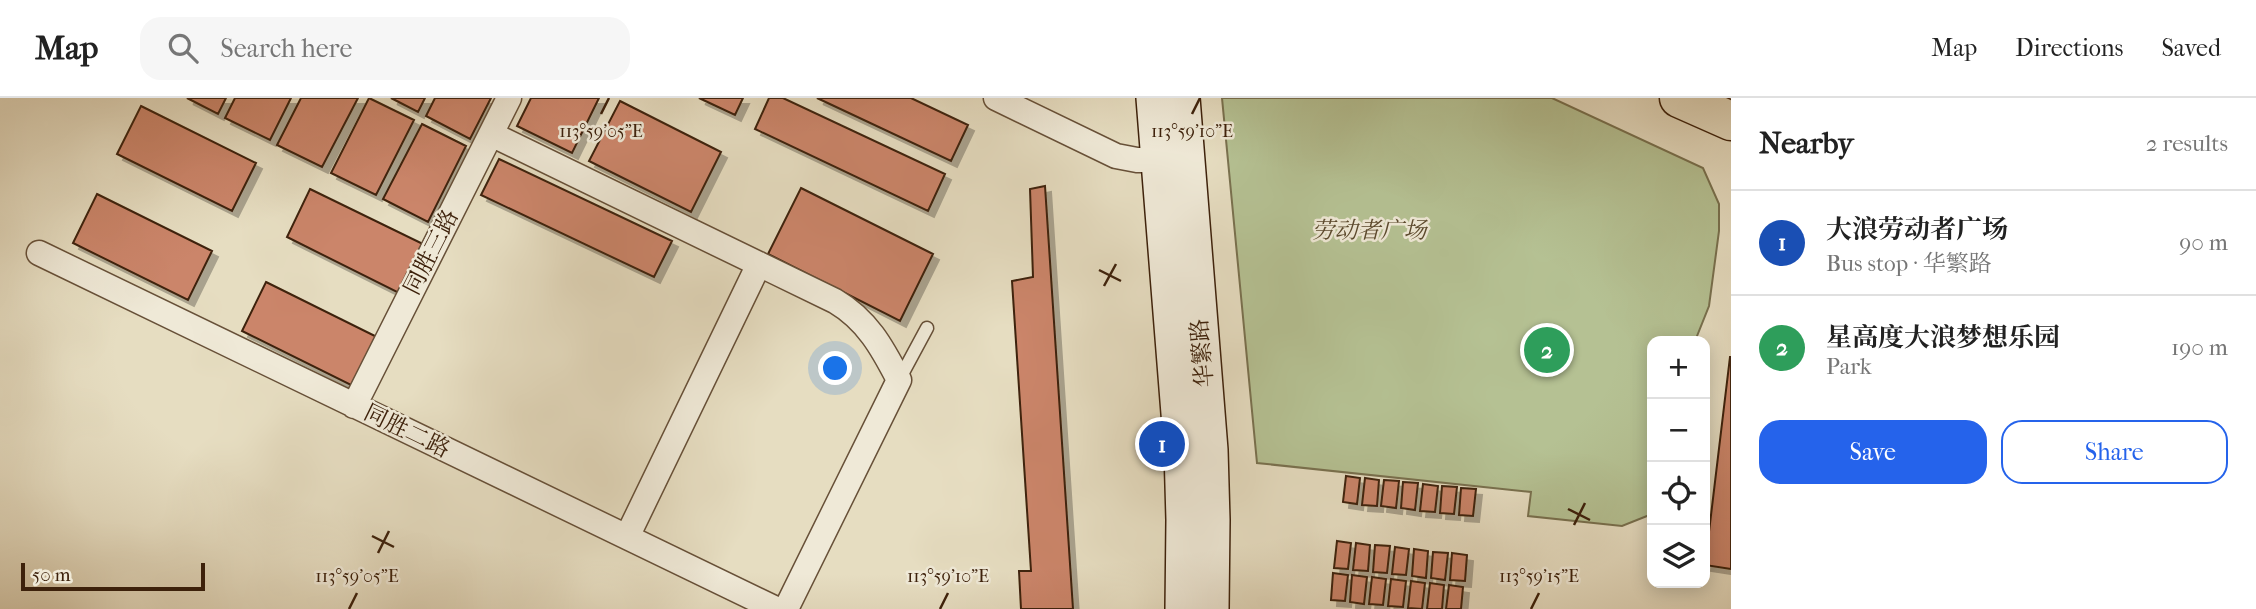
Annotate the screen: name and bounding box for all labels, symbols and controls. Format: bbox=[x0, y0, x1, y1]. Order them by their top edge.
search box bbox=[140, 17, 630, 80]
text: Map bbox=[35, 29, 98, 68]
icon: search bbox=[164, 29, 202, 67]
text: Search here bbox=[220, 33, 352, 64]
text: Map bbox=[1931, 34, 1977, 62]
text: Directions bbox=[2015, 34, 2123, 62]
text: Saved bbox=[2161, 34, 2221, 62]
text: 113°59'05"E bbox=[559, 121, 643, 142]
text: 113°59'10"E bbox=[1151, 121, 1233, 142]
text: Nearby bbox=[1759, 126, 1854, 161]
text: 2 results bbox=[2146, 130, 2228, 157]
street label: 同胜三路 bbox=[398, 205, 464, 299]
text: 大浪劳动者广场 bbox=[1826, 214, 2008, 245]
park label: 劳动者广场 bbox=[1312, 217, 1429, 244]
text: 1 bbox=[1778, 229, 1786, 256]
text: 90 m bbox=[2179, 229, 2228, 256]
text: Bus stop · 华繁路 bbox=[1826, 250, 1992, 277]
street label: 华繁路 bbox=[1186, 317, 1218, 389]
text: 星高度大浪梦想乐园 bbox=[1826, 322, 2060, 353]
pin: 2 bbox=[1524, 324, 1570, 376]
text: 2 bbox=[1776, 334, 1788, 361]
text: 190 m bbox=[2171, 334, 2228, 361]
map controls bbox=[1647, 336, 1710, 588]
button: + bbox=[1647, 336, 1710, 399]
your location bbox=[818, 351, 852, 385]
text: Park bbox=[1826, 353, 1872, 380]
street label: 同胜二路 bbox=[360, 399, 454, 463]
button: − bbox=[1647, 399, 1710, 462]
pin: 1 bbox=[1139, 418, 1185, 470]
button: Save bbox=[1759, 420, 1987, 484]
button: Share bbox=[2001, 420, 2228, 484]
button: locate bbox=[1647, 462, 1710, 525]
button: layers bbox=[1647, 525, 1710, 588]
scale bar bbox=[21, 560, 205, 592]
text: 50 m bbox=[32, 564, 71, 586]
text: 113°59'05"E bbox=[315, 566, 399, 587]
text: 113°59'10"E bbox=[907, 566, 989, 587]
text: 113°59'15"E bbox=[1499, 566, 1579, 587]

